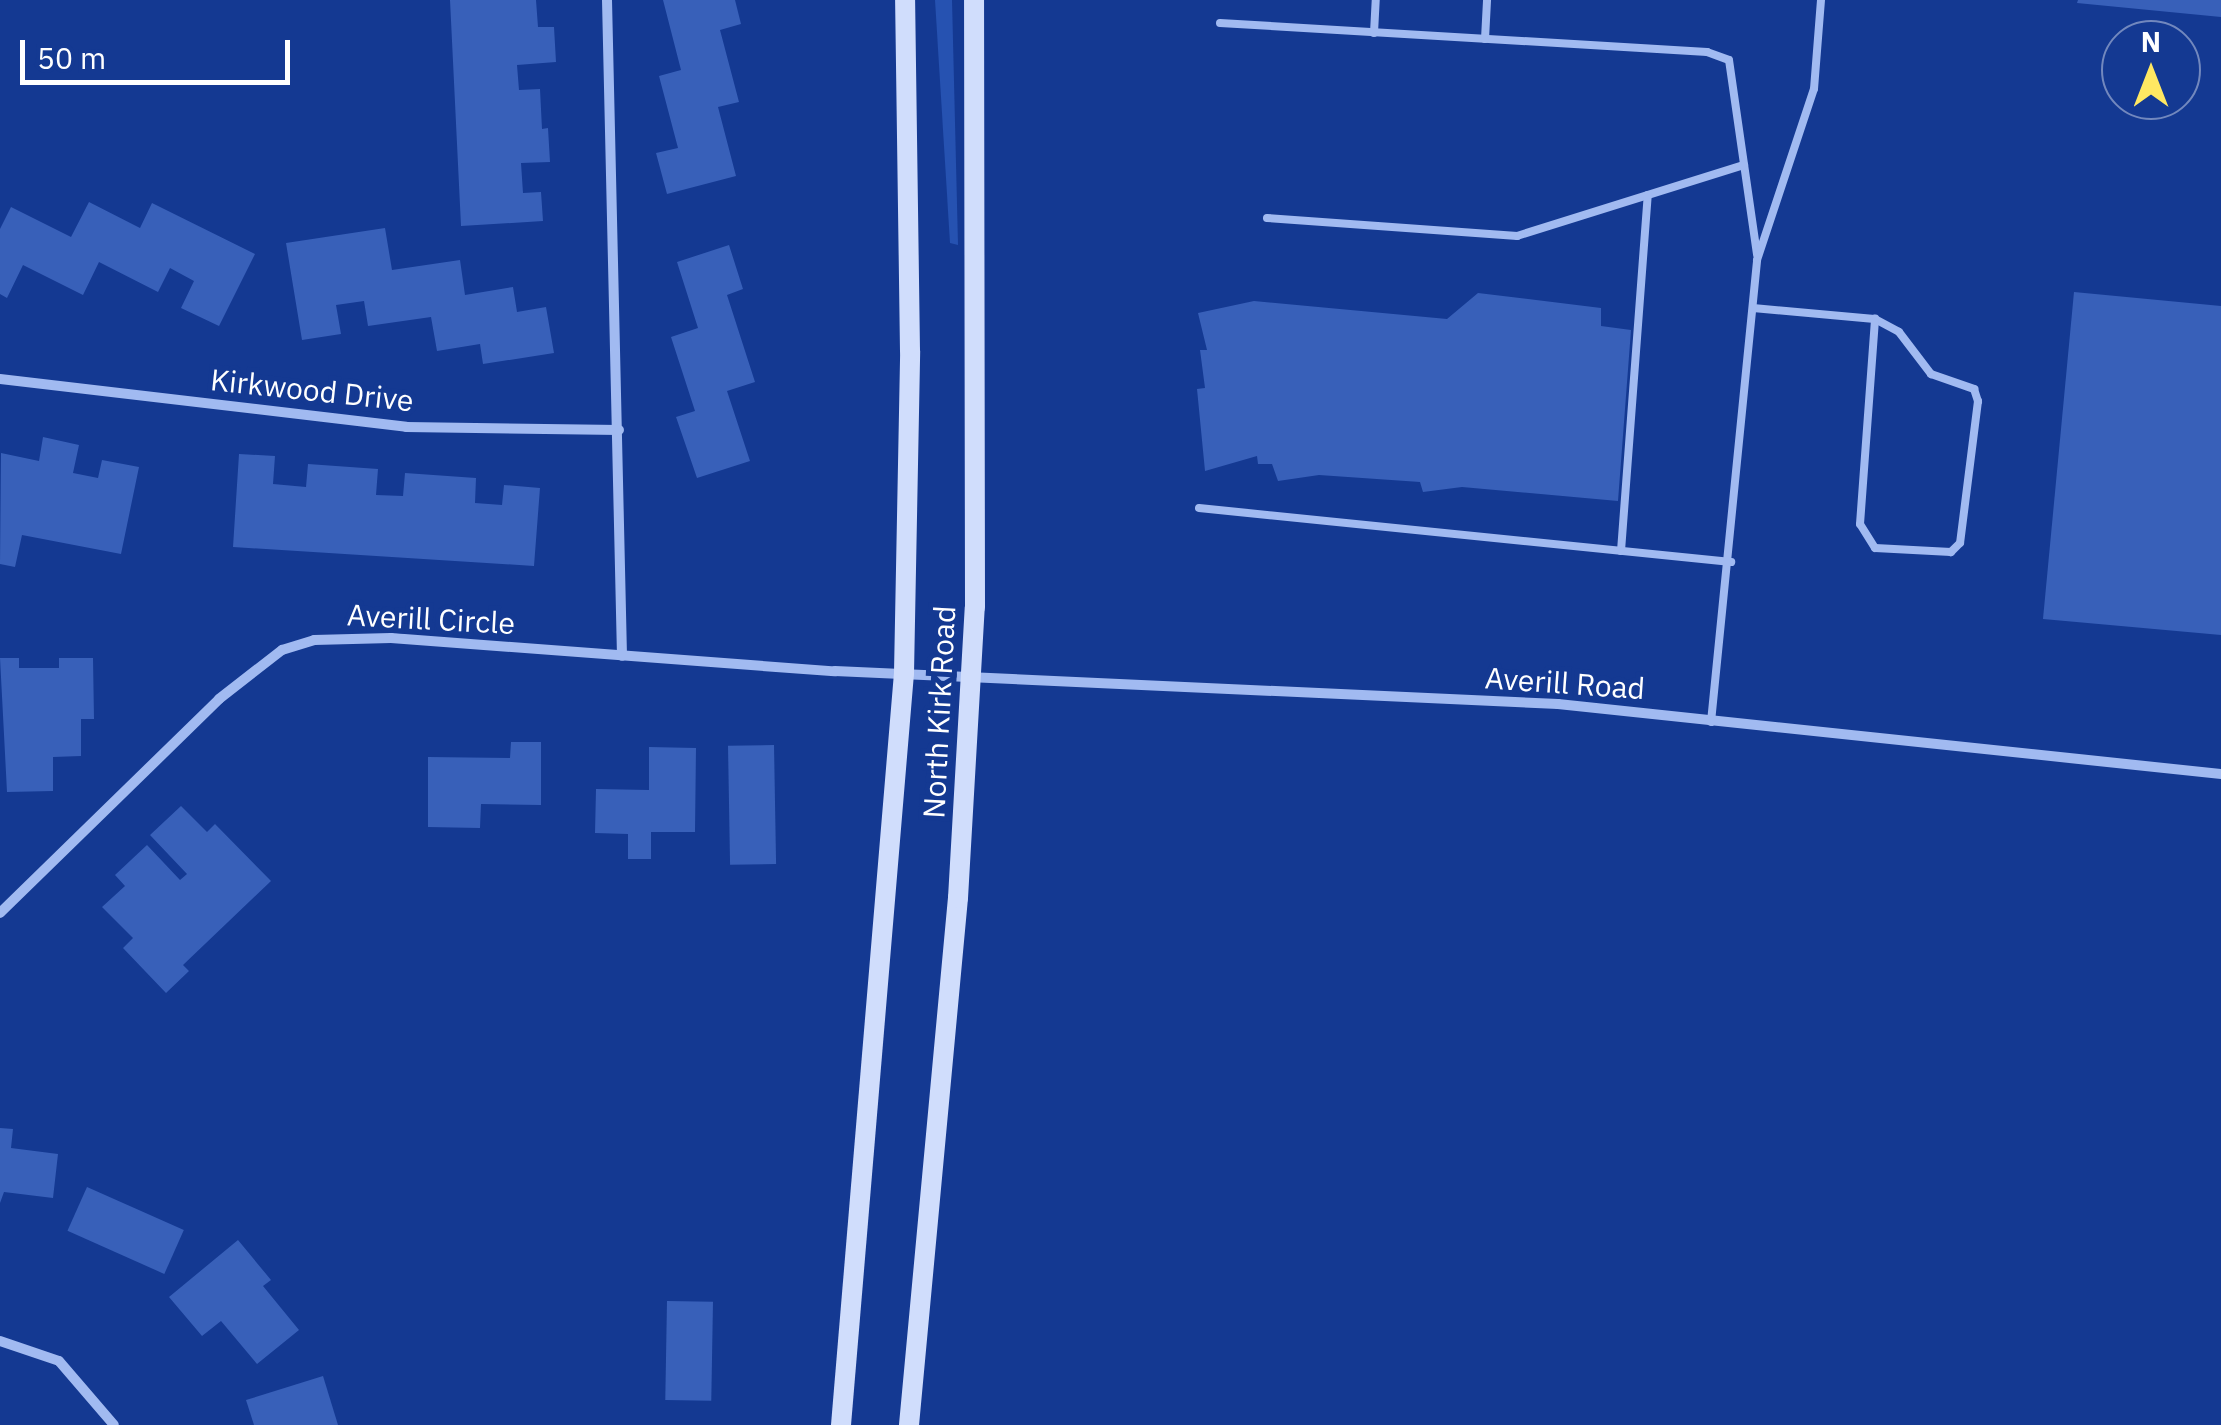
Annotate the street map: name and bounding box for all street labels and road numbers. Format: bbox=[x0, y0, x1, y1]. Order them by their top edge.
street label: Kirkwood Drive bbox=[209, 361, 415, 419]
street label: Averill Circle bbox=[346, 597, 516, 641]
street label: North Kirk Road bbox=[915, 605, 963, 819]
street label: Averill Road bbox=[1484, 659, 1646, 707]

